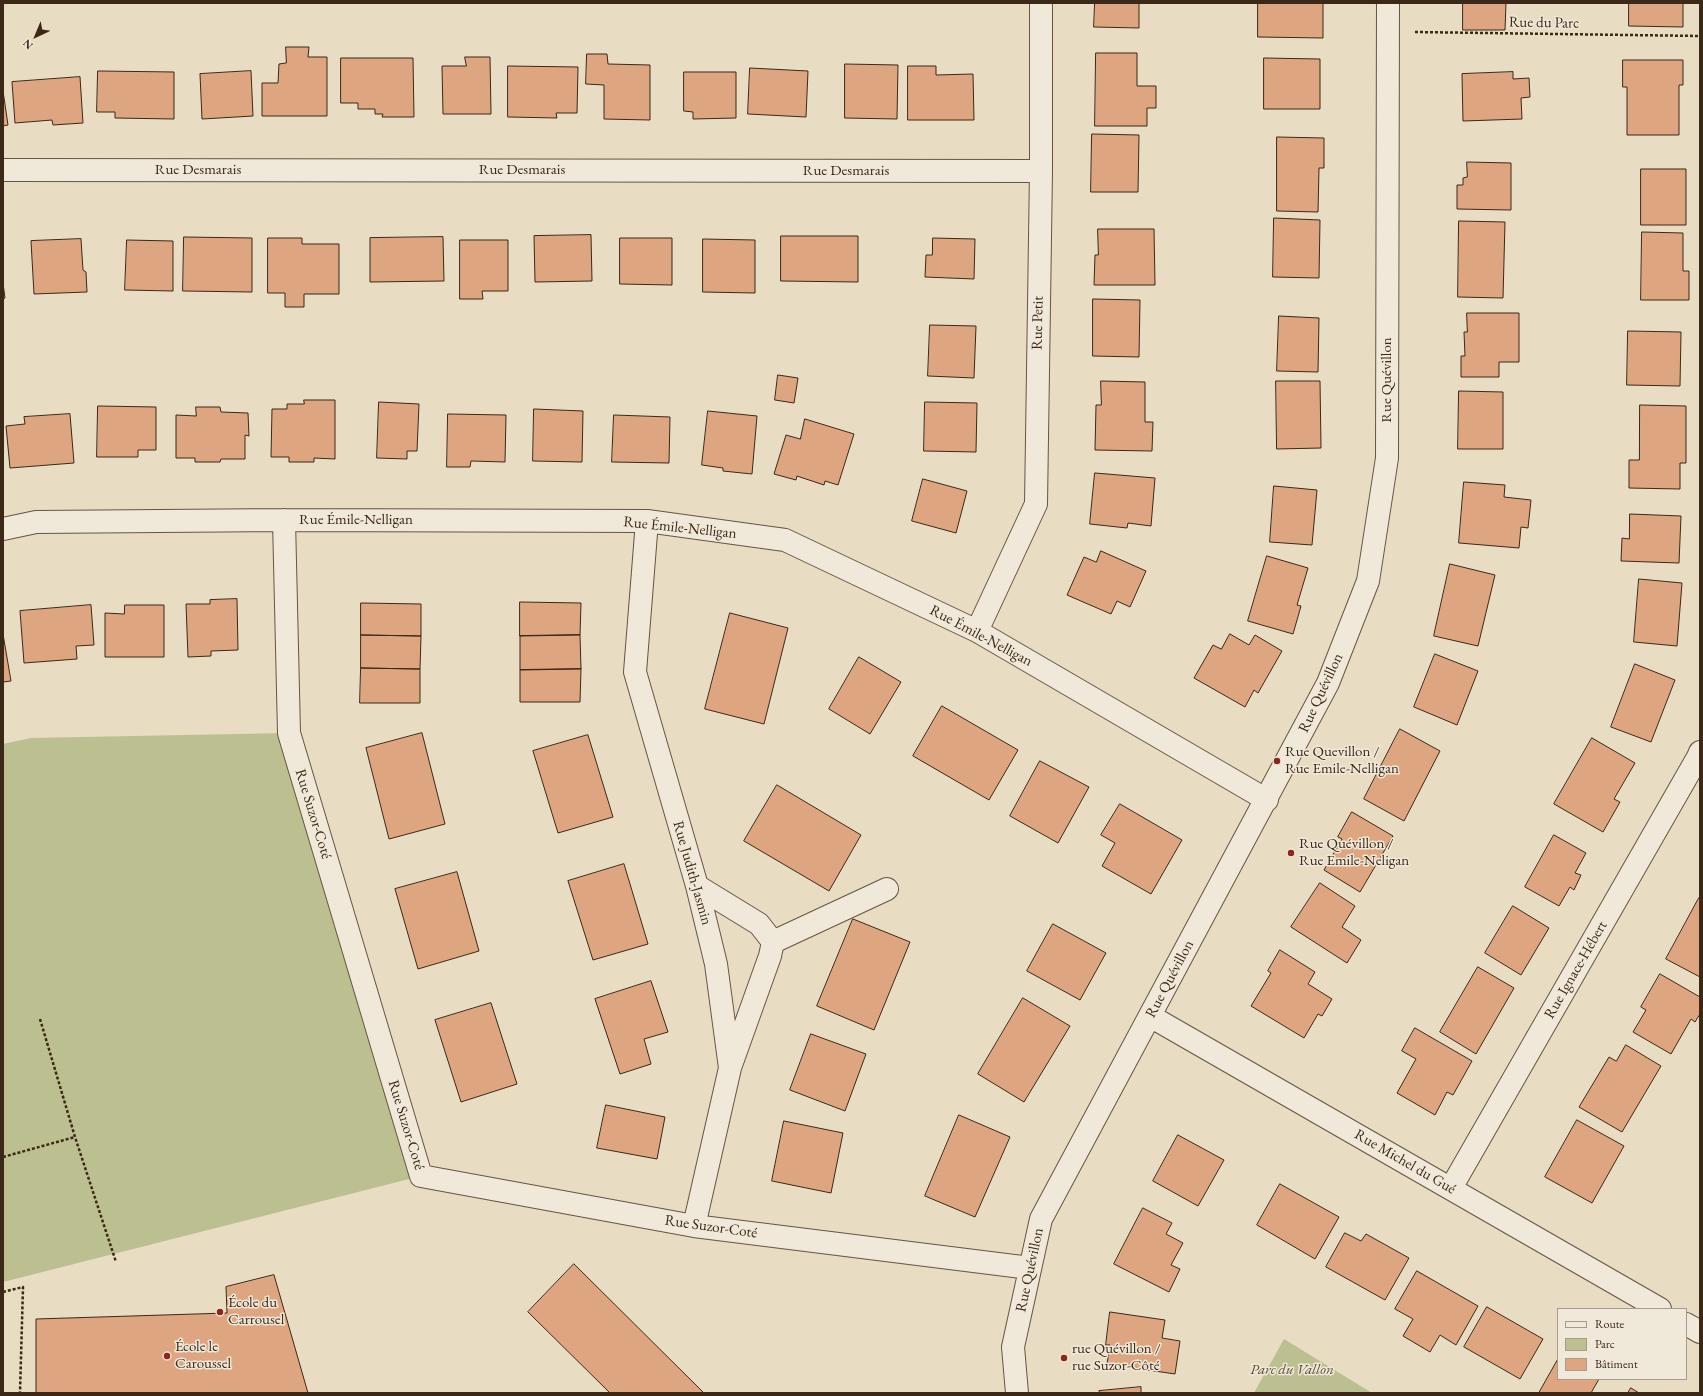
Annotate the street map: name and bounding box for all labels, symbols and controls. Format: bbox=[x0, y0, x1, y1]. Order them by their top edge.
street label: Rue du Parc bbox=[1509, 13, 1579, 33]
north arrow bbox=[16, 16, 56, 56]
text: N bbox=[20, 37, 36, 53]
street label: Rue Desmarais bbox=[155, 161, 241, 179]
street label: Rue Desmarais bbox=[479, 161, 565, 179]
street label: Rue Desmarais bbox=[803, 162, 889, 180]
street label: Rue Petit bbox=[1029, 296, 1047, 350]
street label: Rue Quévillon bbox=[1378, 337, 1396, 423]
street label: Rue Émile-Nelligan bbox=[299, 511, 413, 529]
street label: Rue Émile-Nelligan bbox=[622, 513, 738, 543]
street label: Rue Émile-Nelligan bbox=[927, 601, 1035, 671]
street label: Rue Quévillon bbox=[1295, 650, 1347, 736]
place label: Rue Quevillon / Rue Emile-Nelligan bbox=[1285, 743, 1399, 778]
marker: Rue Quevillon / Rue Emile-Nelligan bbox=[1272, 756, 1282, 766]
street label: Rue Suzor-Coté bbox=[291, 767, 335, 861]
street label: Rue Judith-Jasmin bbox=[669, 819, 715, 927]
place label: Rue Quévillon / Rue Emile-Neligan bbox=[1299, 835, 1409, 870]
marker: Rue Quévillon / Rue Emile-Neligan bbox=[1286, 848, 1296, 858]
street label: Rue Ignace-Hébert bbox=[1541, 918, 1611, 1022]
street label: Rue Quévillon bbox=[1142, 937, 1198, 1021]
street label: Rue Suzor-Coté bbox=[384, 1078, 428, 1172]
street label: Rue Michel du Gué bbox=[1351, 1126, 1459, 1198]
street label: Rue Suzor-Coté bbox=[664, 1212, 758, 1242]
street label: Rue Quévillon bbox=[1012, 1226, 1048, 1314]
place label: École du Carrousel bbox=[228, 1294, 284, 1329]
marker: École du Carrousel bbox=[215, 1307, 225, 1317]
legend bbox=[1557, 1308, 1687, 1380]
text: Route bbox=[1595, 1316, 1624, 1332]
text: Parc bbox=[1595, 1336, 1615, 1352]
place label: École le Caroussel bbox=[175, 1338, 231, 1373]
place label: rue Quévillon / rue Suzor-Côté bbox=[1072, 1340, 1161, 1375]
marker: École le Caroussel bbox=[162, 1351, 172, 1361]
marker: rue Quévillon / rue Suzor-Côté bbox=[1059, 1353, 1069, 1363]
text: Bâtiment bbox=[1595, 1356, 1638, 1372]
park label: Parc du Vallon bbox=[1250, 1361, 1334, 1379]

